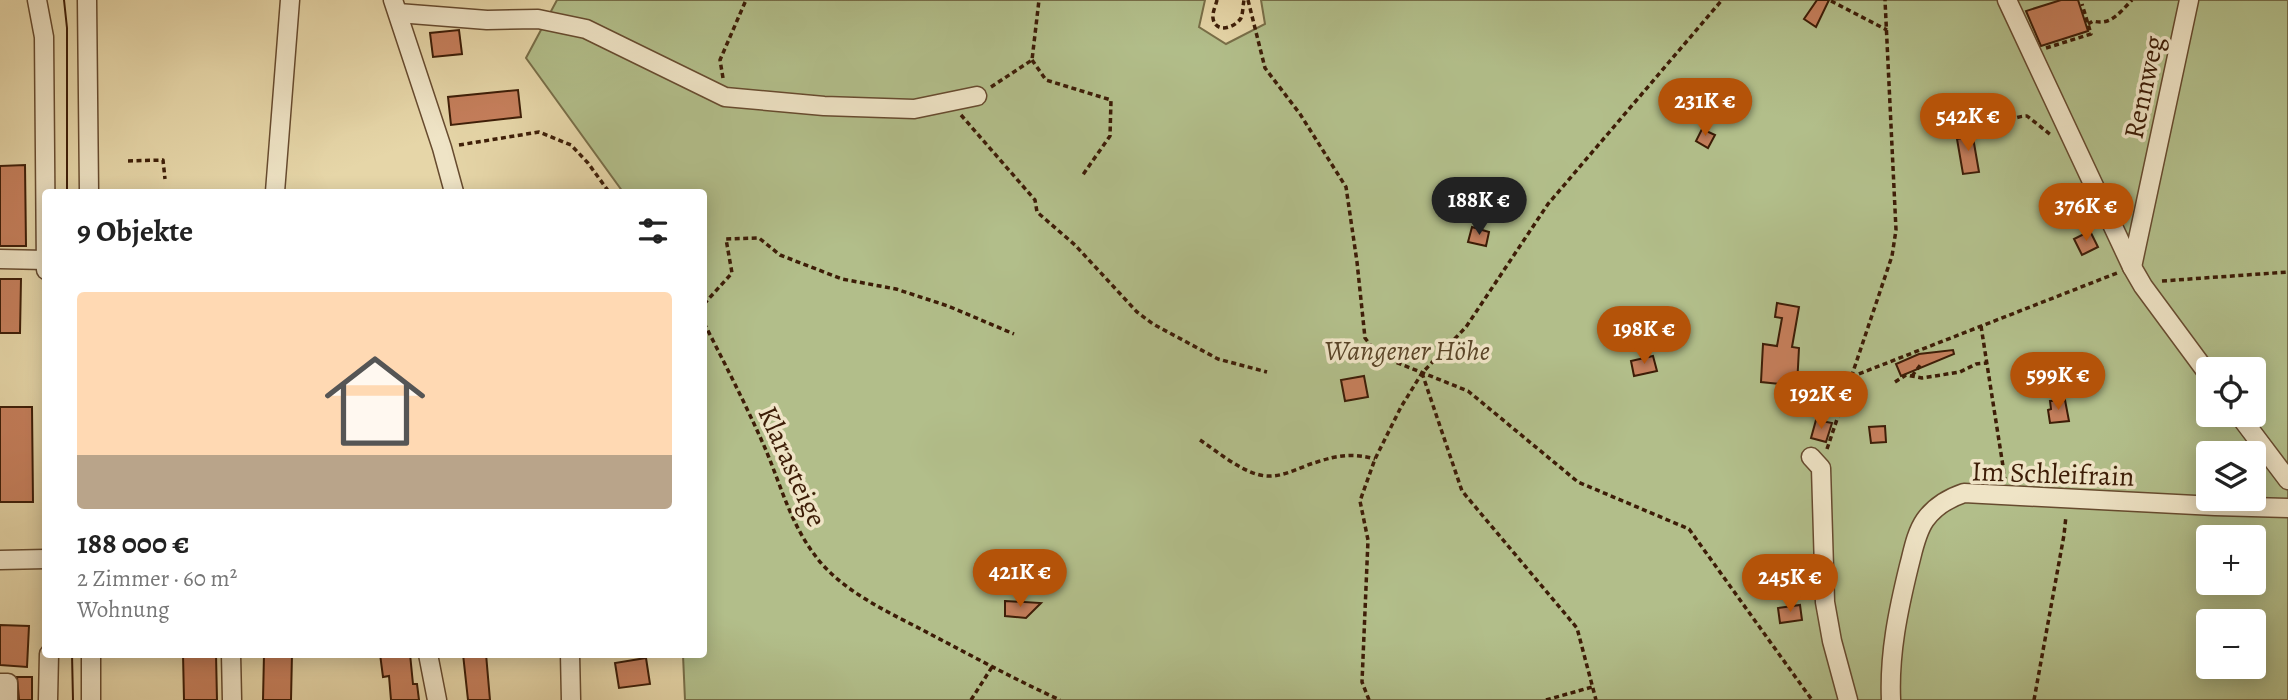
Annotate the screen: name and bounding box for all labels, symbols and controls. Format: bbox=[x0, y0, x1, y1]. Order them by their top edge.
street label: Rennweg bbox=[2115, 32, 2173, 142]
pin: 231K € bbox=[1648, 78, 1762, 138]
text: 231K € bbox=[1674, 85, 1736, 116]
pin: 542K € bbox=[1911, 94, 2025, 153]
text: 542K € bbox=[1936, 100, 2000, 131]
pin: 188K € bbox=[1422, 177, 1536, 237]
text: 188K € bbox=[1448, 184, 1510, 215]
pin: 376K € bbox=[2029, 184, 2143, 243]
text: 376K € bbox=[2055, 190, 2117, 221]
text: 9 Objekte bbox=[77, 211, 193, 251]
icon: filters bbox=[634, 212, 672, 250]
pin: 198K € bbox=[1587, 306, 1701, 366]
text: 198K € bbox=[1613, 313, 1675, 344]
park label: Wangener Höhe bbox=[1324, 332, 1490, 370]
icon: home bbox=[312, 338, 438, 464]
pin: 599K € bbox=[2001, 352, 2115, 412]
map controls bbox=[2196, 357, 2266, 679]
button: locate bbox=[2196, 357, 2266, 427]
text: 599K € bbox=[2026, 359, 2090, 390]
pin: 192K € bbox=[1764, 372, 1878, 431]
text: 192K € bbox=[1790, 378, 1852, 409]
street label: Klarasteige bbox=[749, 400, 836, 533]
button: layers bbox=[2196, 441, 2266, 511]
street label: Im Schleifrain bbox=[1971, 452, 2135, 496]
text: 188 000 € bbox=[77, 523, 189, 563]
button: + bbox=[2196, 525, 2266, 595]
pin: 421K € bbox=[963, 550, 1077, 609]
pin: 245K € bbox=[1733, 554, 1847, 614]
text: 421K € bbox=[989, 556, 1051, 587]
text: 245K € bbox=[1758, 561, 1822, 592]
text: 2 Zimmer · 60 m² bbox=[77, 563, 237, 594]
text: Wohnung bbox=[77, 594, 170, 625]
button: − bbox=[2196, 609, 2266, 679]

